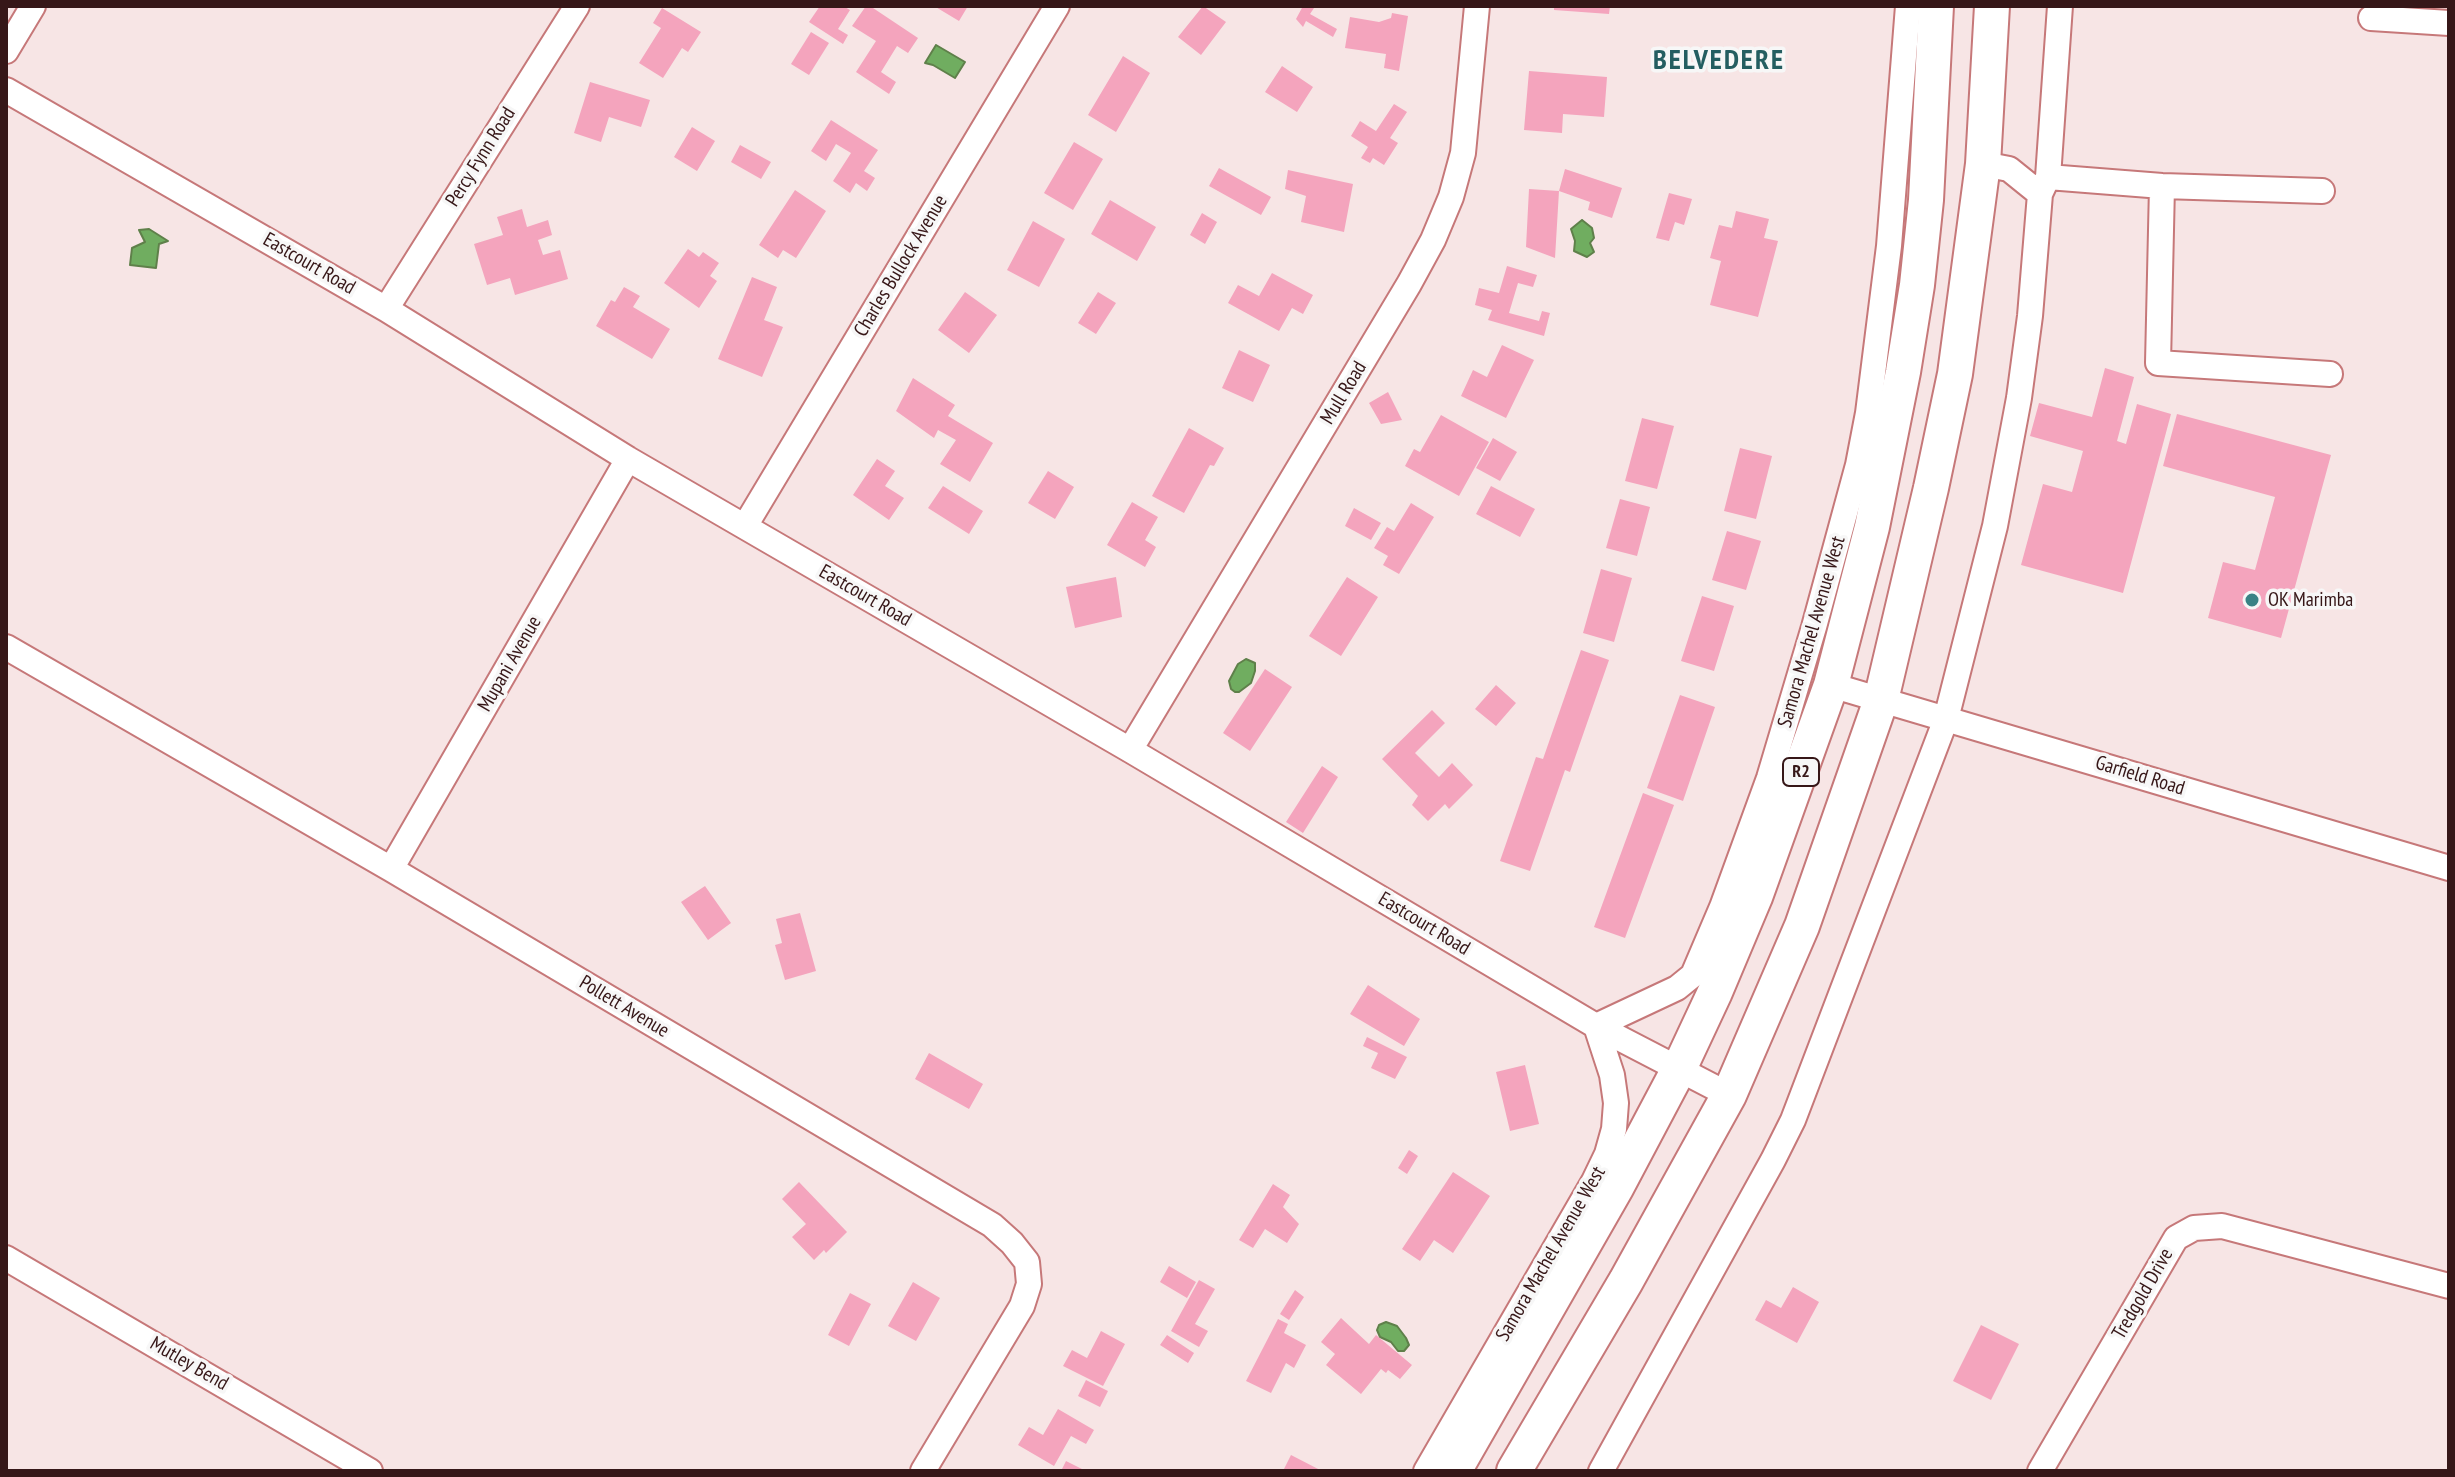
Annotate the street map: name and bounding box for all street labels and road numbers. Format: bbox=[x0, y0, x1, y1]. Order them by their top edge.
street label: Percy Fynn Road bbox=[441, 103, 521, 211]
street label: Charles Bullock Avenue bbox=[849, 191, 953, 341]
street label: Eastcourt Road bbox=[259, 228, 359, 300]
street label: Mull Road bbox=[1316, 357, 1372, 429]
street label: Samora Machel Avenue West bbox=[1773, 534, 1851, 730]
street label: Eastcourt Road bbox=[815, 560, 915, 632]
street label: Mupani Avenue bbox=[473, 612, 547, 716]
street label: Garfield Road bbox=[2093, 751, 2187, 801]
road number: R2 bbox=[1783, 758, 1819, 786]
street label: Eastcourt Road bbox=[1374, 887, 1474, 961]
street label: Pollett Avenue bbox=[575, 971, 673, 1043]
street label: Samora Machel Avenue West bbox=[1491, 1162, 1611, 1346]
street label: Tredgold Drive bbox=[2107, 1244, 2179, 1344]
street label: Mutley Bend bbox=[146, 1332, 232, 1396]

